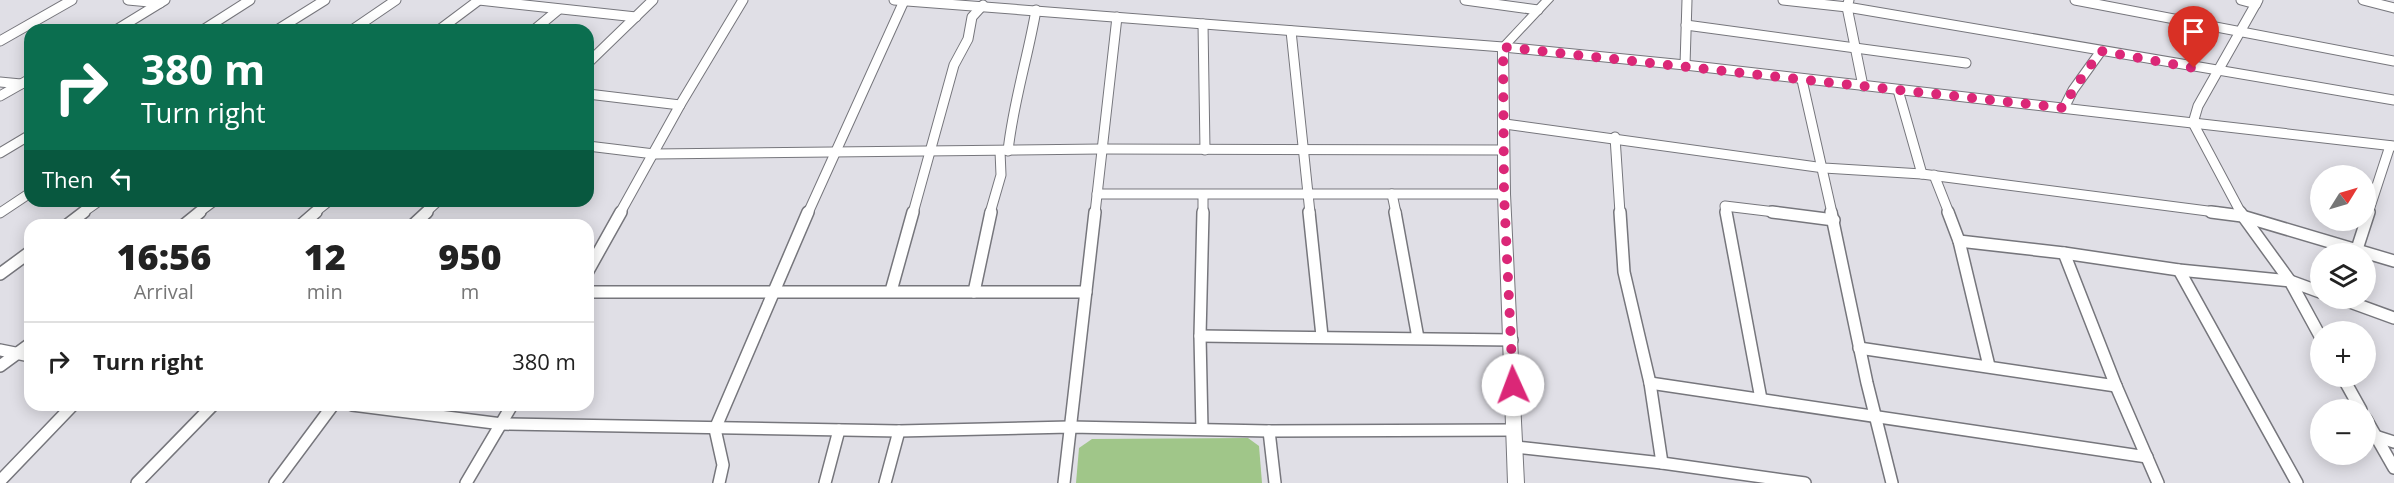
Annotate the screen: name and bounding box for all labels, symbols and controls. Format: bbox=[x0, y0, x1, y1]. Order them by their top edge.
pin bbox=[2168, 6, 2219, 68]
icon: arrive bbox=[2177, 15, 2210, 48]
text: 380 m bbox=[141, 40, 265, 97]
icon: right bbox=[42, 48, 120, 126]
text: Turn right bbox=[141, 94, 266, 131]
icon: left bbox=[105, 162, 138, 195]
text: Then bbox=[42, 164, 93, 194]
north arrow bbox=[2310, 165, 2376, 231]
map controls bbox=[2310, 165, 2376, 465]
text: 16:56 bbox=[116, 232, 211, 281]
text: 12 bbox=[304, 232, 346, 281]
text: 950 bbox=[438, 232, 502, 281]
button: layers bbox=[2310, 243, 2376, 309]
text: Arrival bbox=[134, 278, 194, 305]
text: min bbox=[307, 278, 343, 305]
text: m bbox=[461, 278, 479, 305]
button: + bbox=[2310, 321, 2376, 387]
icon: right bbox=[42, 345, 75, 378]
text: Turn right bbox=[93, 346, 204, 376]
text: 380 m bbox=[512, 346, 576, 376]
position arrow bbox=[1481, 353, 1545, 417]
button: − bbox=[2310, 399, 2376, 465]

